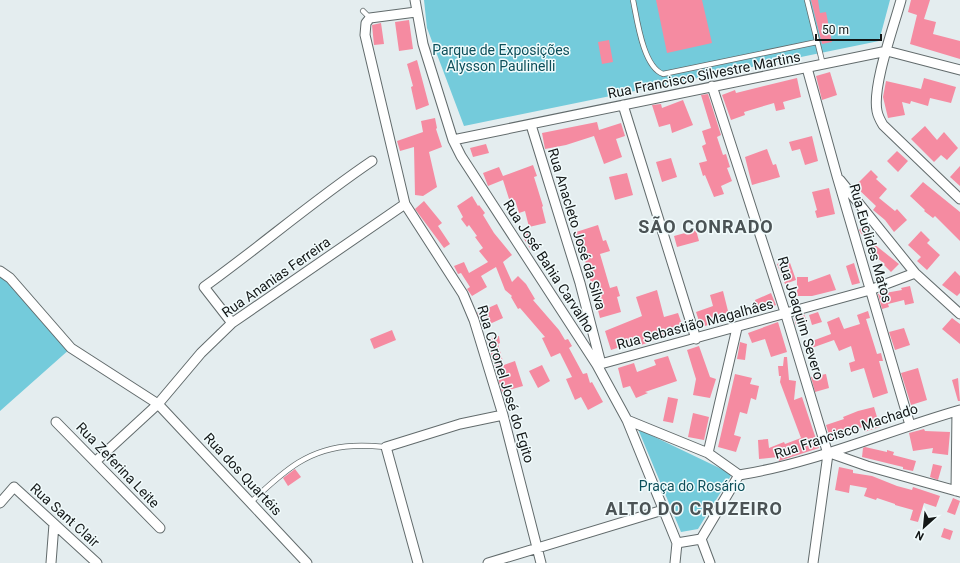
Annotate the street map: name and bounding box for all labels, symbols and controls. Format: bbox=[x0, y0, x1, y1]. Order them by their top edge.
scale bar bbox=[816, 16, 881, 42]
text: 50 m bbox=[822, 23, 849, 37]
park label: Parque de Exposições Alysson Paulinelli bbox=[432, 42, 570, 74]
street label: Rua Francisco Silvestre Martins bbox=[606, 48, 802, 102]
street label: Rua Anacleto José da Silva bbox=[545, 146, 609, 312]
street label: Rua Euclides Matos bbox=[846, 182, 896, 304]
street label: Rua José Bahia Carvalho bbox=[500, 197, 598, 335]
district label: SÃO CONRADO bbox=[638, 216, 774, 237]
street label: Rua Ananias Ferreira bbox=[219, 234, 333, 320]
street label: Rua Joaquim Severo bbox=[775, 254, 827, 382]
street label: Rua Sebastião Magalhâes bbox=[615, 295, 775, 353]
street label: Rua Coronel José do Egito bbox=[474, 303, 538, 465]
street label: Rua Francisco Machado bbox=[772, 400, 920, 462]
street label: Rua Zeferina Leite bbox=[73, 419, 163, 511]
street label: Rua dos Quartéis bbox=[201, 430, 285, 518]
park label: Praça do Rosário bbox=[639, 478, 745, 494]
street label: Rua Sant Clair bbox=[27, 480, 103, 550]
district label: ALTO DO CRUZEIRO bbox=[605, 498, 783, 519]
north arrow bbox=[904, 507, 944, 547]
text: N bbox=[913, 528, 926, 543]

